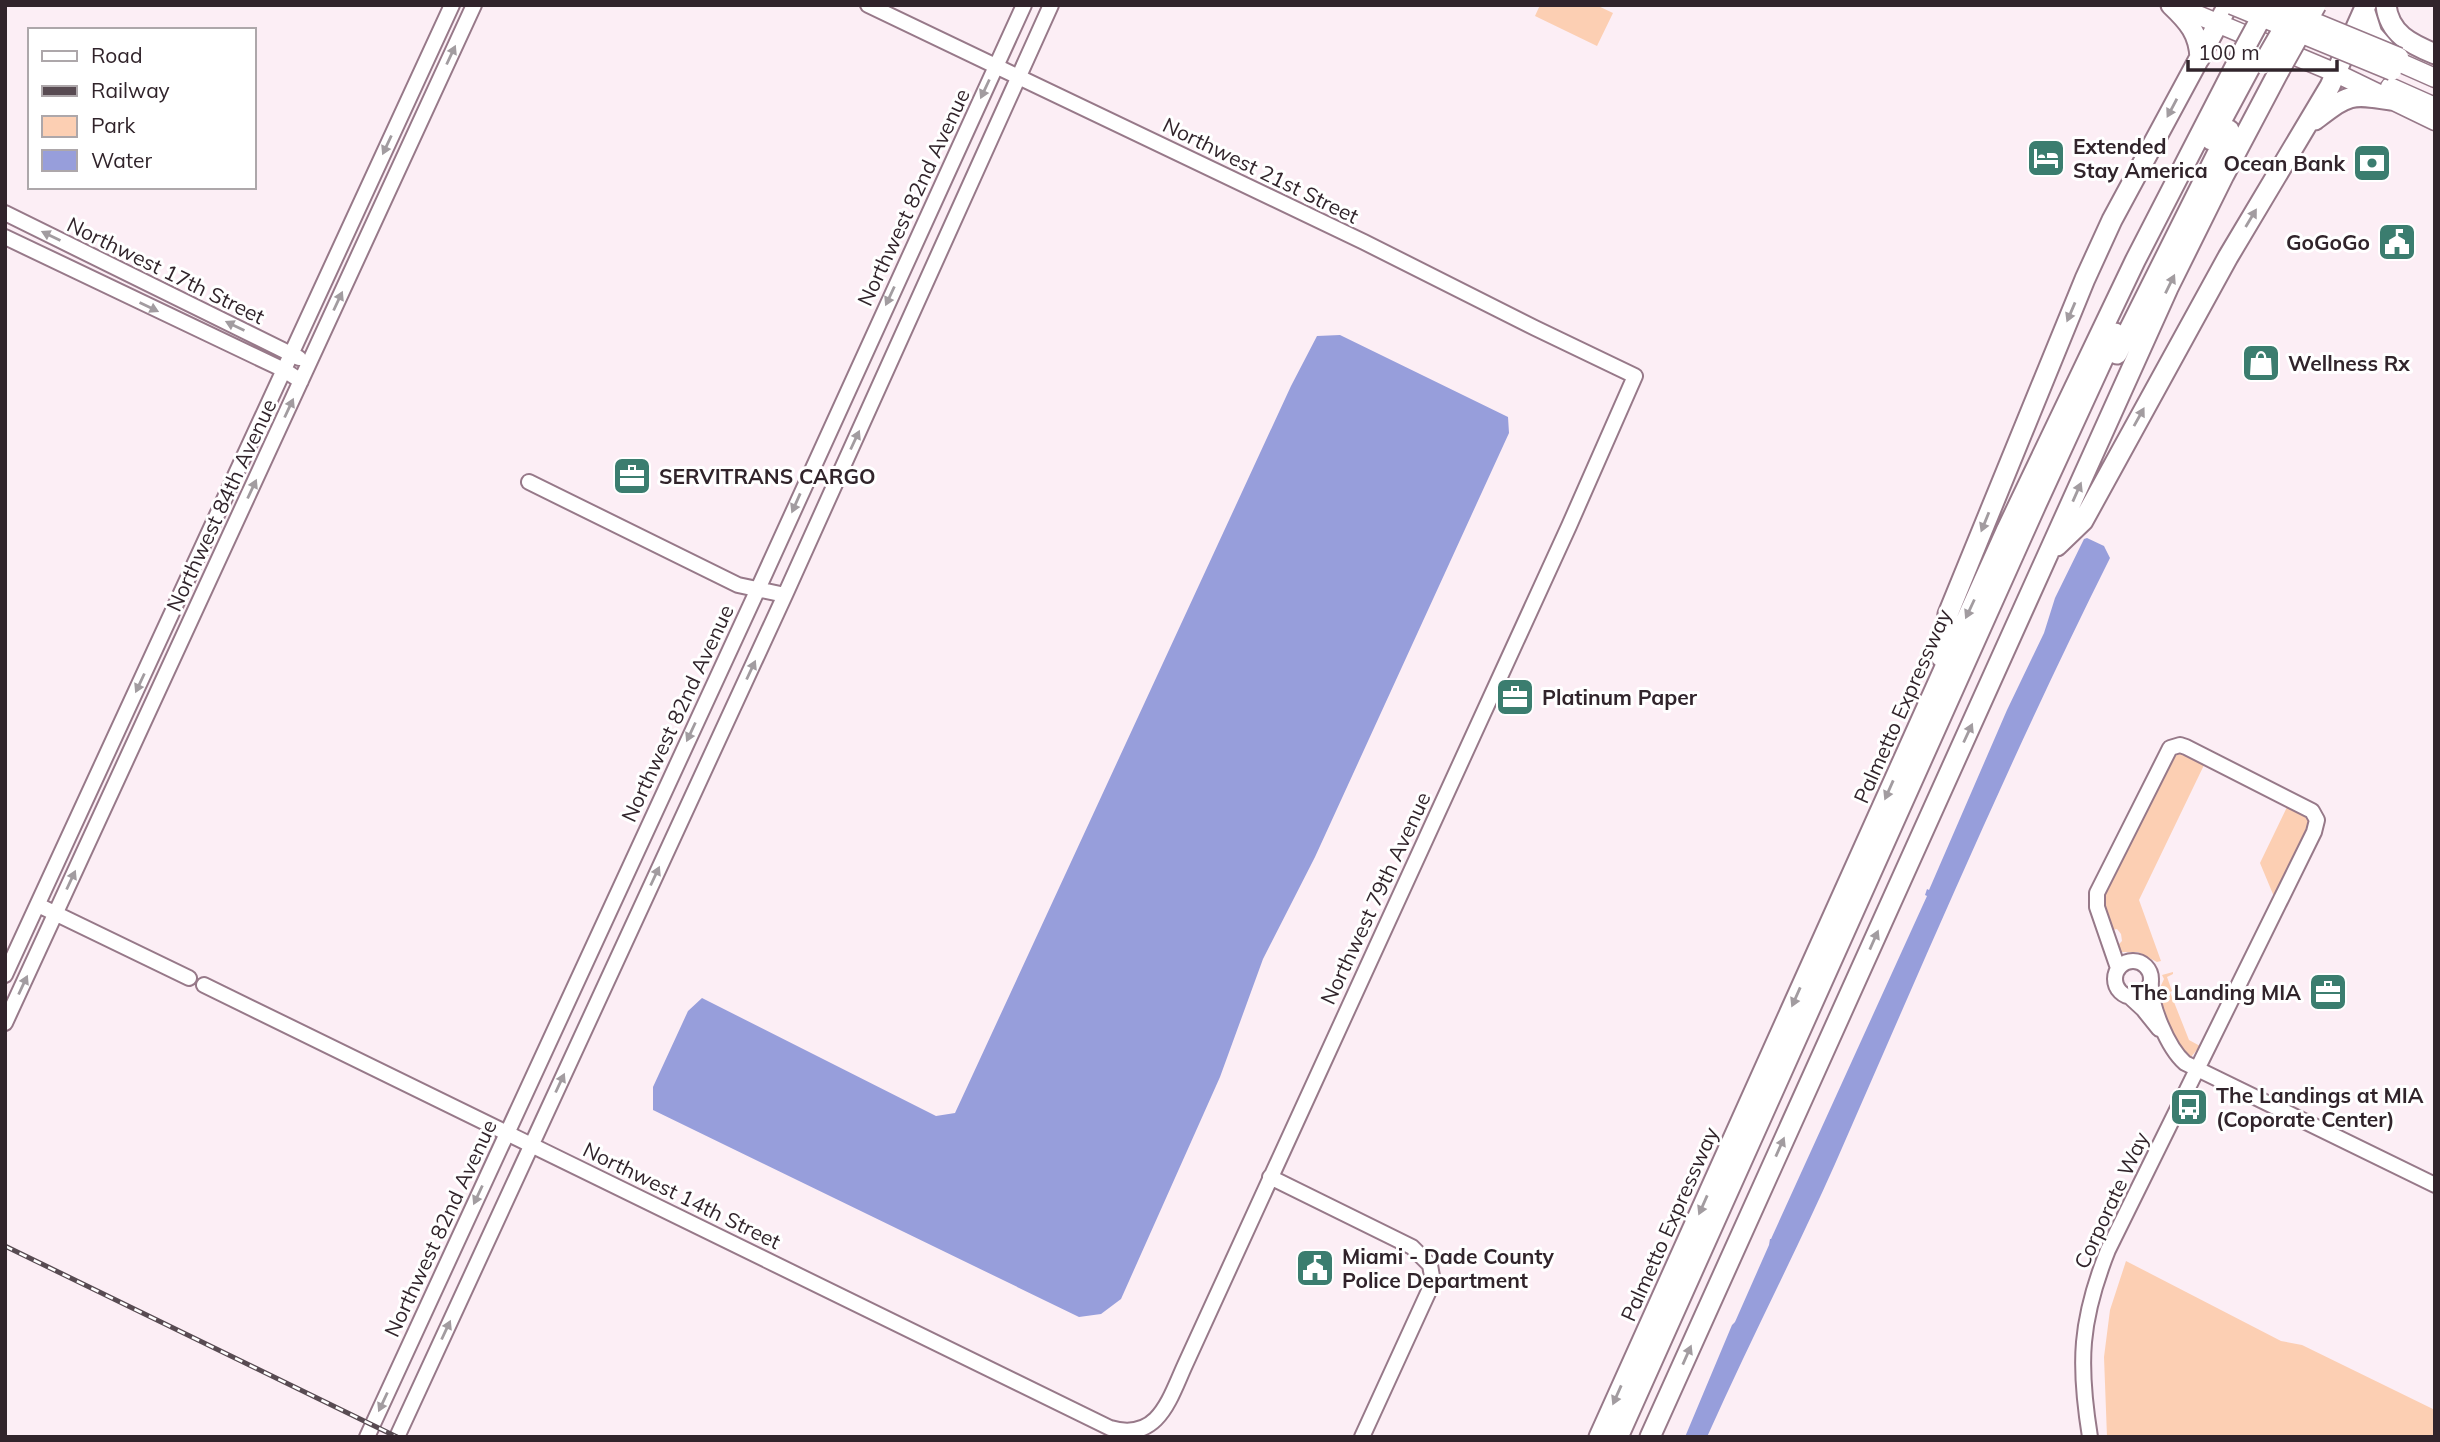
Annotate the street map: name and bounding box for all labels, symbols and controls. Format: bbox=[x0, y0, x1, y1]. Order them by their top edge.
legend bbox=[28, 28, 256, 189]
scale bar bbox=[2188, 28, 2337, 72]
text: 100 m bbox=[2198, 39, 2260, 65]
text: Road bbox=[91, 42, 142, 68]
one-way arrow bbox=[446, 45, 457, 65]
text: Railway bbox=[91, 77, 170, 103]
one-way arrow bbox=[979, 79, 990, 100]
street label: Northwest 82nd Avenue bbox=[851, 84, 975, 310]
one-way arrow bbox=[2167, 99, 2179, 119]
street label: Northwest 21st Street bbox=[1159, 111, 1363, 229]
text: Park bbox=[91, 112, 135, 138]
place label: Extended Stay America bbox=[2073, 133, 2208, 183]
one-way arrow bbox=[382, 135, 393, 155]
hotel icon: Extended Stay America bbox=[2025, 137, 2067, 179]
bank icon: Ocean Bank bbox=[2351, 142, 2393, 184]
text: Water bbox=[91, 147, 152, 173]
place label: Ocean Bank bbox=[2223, 150, 2345, 176]
one-way arrow bbox=[2244, 208, 2256, 228]
street label: Northwest 17th Street bbox=[63, 211, 269, 329]
public building icon: GoGoGo bbox=[2376, 221, 2418, 263]
place label: GoGoGo bbox=[2286, 229, 2370, 255]
one-way arrow bbox=[41, 231, 61, 242]
one-way arrow bbox=[2164, 274, 2176, 294]
one-way arrow bbox=[884, 286, 896, 306]
one-way arrow bbox=[332, 291, 344, 311]
one-way arrow bbox=[139, 301, 159, 313]
one-way arrow bbox=[2065, 302, 2077, 322]
one-way arrow bbox=[225, 321, 245, 332]
shop icon: Wellness Rx bbox=[2240, 342, 2282, 384]
place label: Wellness Rx bbox=[2288, 350, 2410, 376]
street label: Northwest 84th Avenue bbox=[160, 395, 282, 615]
one-way arrow bbox=[284, 398, 295, 419]
one-way arrow bbox=[2133, 406, 2145, 426]
one-way arrow bbox=[850, 430, 861, 451]
office icon: SERVITRANS CARGO bbox=[611, 455, 653, 497]
place label: SERVITRANS CARGO bbox=[659, 463, 876, 489]
one-way arrow bbox=[246, 479, 257, 499]
one-way arrow bbox=[2071, 482, 2083, 502]
one-way arrow bbox=[790, 493, 801, 514]
one-way arrow bbox=[1979, 512, 1990, 533]
one-way arrow bbox=[1964, 599, 1976, 619]
street label: Northwest 82nd Avenue bbox=[615, 600, 739, 826]
street label: Palmetto Expressway bbox=[1847, 605, 1957, 807]
one-way arrow bbox=[745, 660, 756, 680]
one-way arrow bbox=[134, 673, 146, 693]
office icon: Platinum Paper bbox=[1494, 676, 1536, 718]
place label: Platinum Paper bbox=[1542, 684, 1698, 710]
one-way arrow bbox=[685, 722, 696, 743]
one-way arrow bbox=[1963, 722, 1974, 743]
one-way arrow bbox=[1883, 779, 1894, 800]
street label: Northwest 79th Avenue bbox=[1314, 788, 1436, 1008]
one-way arrow bbox=[649, 866, 661, 886]
one-way arrow bbox=[65, 870, 77, 890]
one-way arrow bbox=[1869, 929, 1880, 950]
office icon: The Landing MIA bbox=[2307, 971, 2349, 1013]
one-way arrow bbox=[17, 975, 29, 995]
place label: The Landing MIA bbox=[2131, 979, 2301, 1005]
one-way arrow bbox=[1790, 987, 1802, 1007]
one-way arrow bbox=[554, 1073, 566, 1093]
place label: The Landings at MIA (Coporate Center) bbox=[2216, 1082, 2424, 1132]
bus stop icon: The Landings at MIA (Coporate Center) bbox=[2168, 1086, 2210, 1128]
street label: Northwest 82nd Avenue bbox=[378, 1115, 502, 1341]
street label: Palmetto Expressway bbox=[1614, 1123, 1724, 1325]
street label: Corporate Way bbox=[2068, 1127, 2154, 1273]
street label: Northwest 14th Street bbox=[579, 1136, 785, 1254]
one-way arrow bbox=[1774, 1137, 1786, 1157]
one-way arrow bbox=[472, 1185, 483, 1206]
one-way arrow bbox=[1697, 1195, 1709, 1215]
place label: Miami - Dade County Police Department bbox=[1342, 1243, 1555, 1293]
public building icon: Miami - Dade County Police Department bbox=[1294, 1247, 1336, 1289]
one-way arrow bbox=[440, 1320, 452, 1340]
one-way arrow bbox=[1682, 1344, 1693, 1365]
one-way arrow bbox=[1611, 1385, 1623, 1405]
one-way arrow bbox=[377, 1392, 389, 1412]

